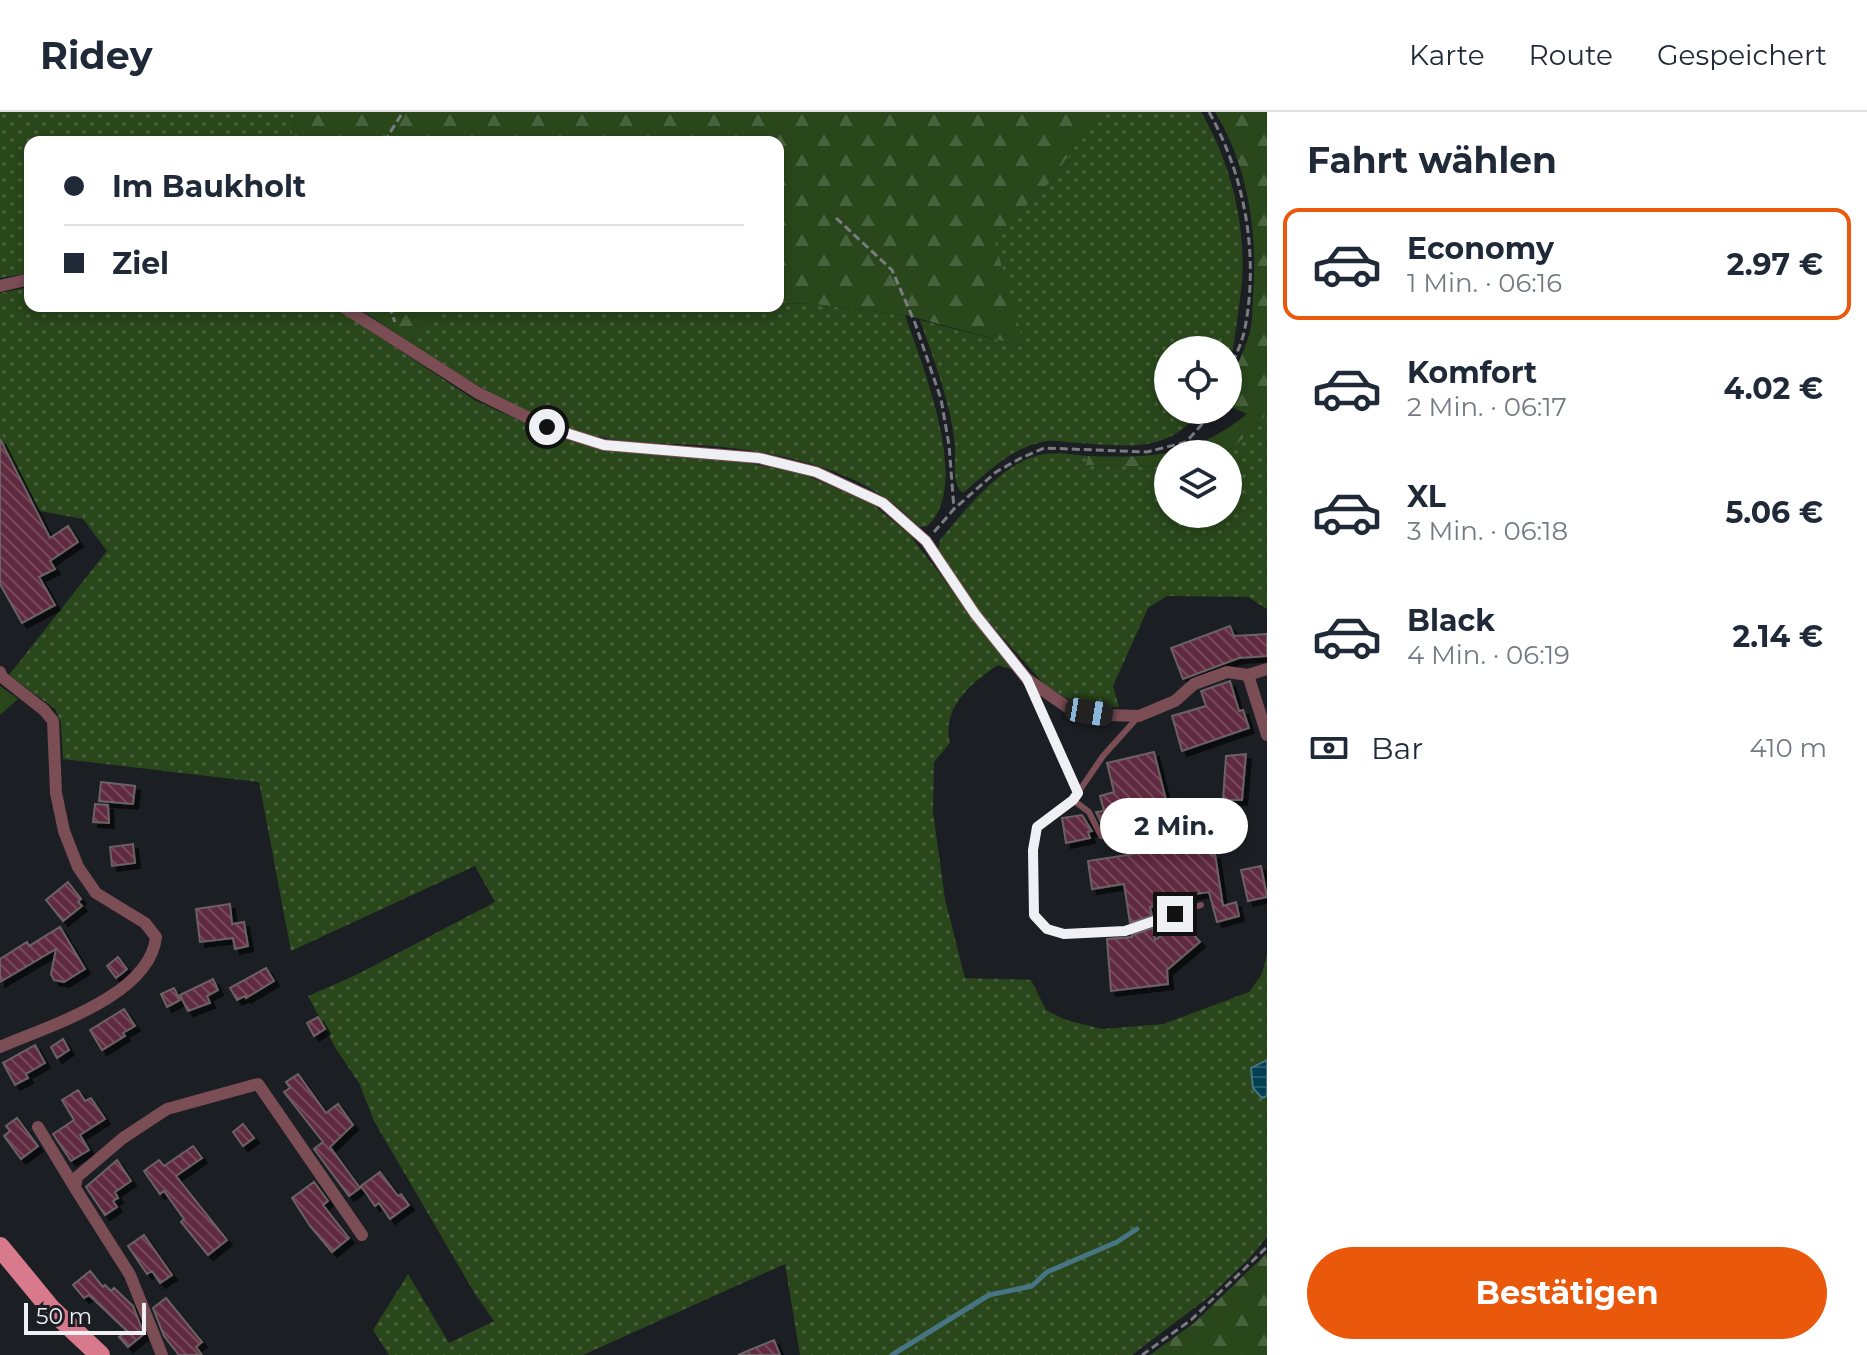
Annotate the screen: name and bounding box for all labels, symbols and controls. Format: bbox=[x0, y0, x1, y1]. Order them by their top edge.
text: Ridey bbox=[40, 32, 152, 79]
text: Karte bbox=[1409, 38, 1485, 72]
text: Route bbox=[1529, 38, 1613, 72]
text: Gespeichert bbox=[1657, 38, 1827, 72]
text: Fahrt wählen bbox=[1307, 138, 1557, 182]
text: Im Baukholt bbox=[112, 168, 306, 205]
icon: car bbox=[1311, 228, 1383, 300]
text: Economy bbox=[1407, 230, 1554, 267]
text: Ziel bbox=[112, 245, 169, 282]
text: 2.97 € bbox=[1727, 246, 1823, 283]
text: 1 Min. · 06:16 bbox=[1407, 267, 1562, 299]
map controls bbox=[1154, 336, 1242, 528]
button: locate bbox=[1154, 336, 1242, 424]
icon: car bbox=[1311, 352, 1383, 424]
text: Komfort bbox=[1407, 354, 1537, 391]
text: 4.02 € bbox=[1723, 370, 1823, 407]
text: 2 Min. · 06:17 bbox=[1407, 391, 1567, 423]
route start bbox=[529, 409, 565, 445]
button: layers bbox=[1154, 440, 1242, 528]
icon: car bbox=[1311, 476, 1383, 548]
text: XL bbox=[1407, 478, 1446, 515]
text: 5.06 € bbox=[1725, 494, 1823, 531]
text: 3 Min. · 06:18 bbox=[1407, 515, 1568, 547]
icon: car bbox=[1311, 600, 1383, 672]
text: Black bbox=[1407, 602, 1495, 639]
text: 2.14 € bbox=[1732, 618, 1823, 655]
text: 4 Min. · 06:19 bbox=[1407, 639, 1570, 671]
car bbox=[1063, 696, 1115, 728]
icon: cash bbox=[1307, 726, 1351, 770]
text: Bar bbox=[1371, 730, 1423, 767]
text: 410 m bbox=[1749, 732, 1827, 764]
callout: 2 Min. bbox=[1101, 798, 1249, 854]
text: 2 Min. bbox=[1134, 810, 1214, 842]
route end bbox=[1157, 896, 1193, 932]
button: Bestätigen bbox=[1307, 1247, 1827, 1339]
scale bar bbox=[24, 1299, 146, 1335]
text: 50 m bbox=[36, 1303, 92, 1330]

